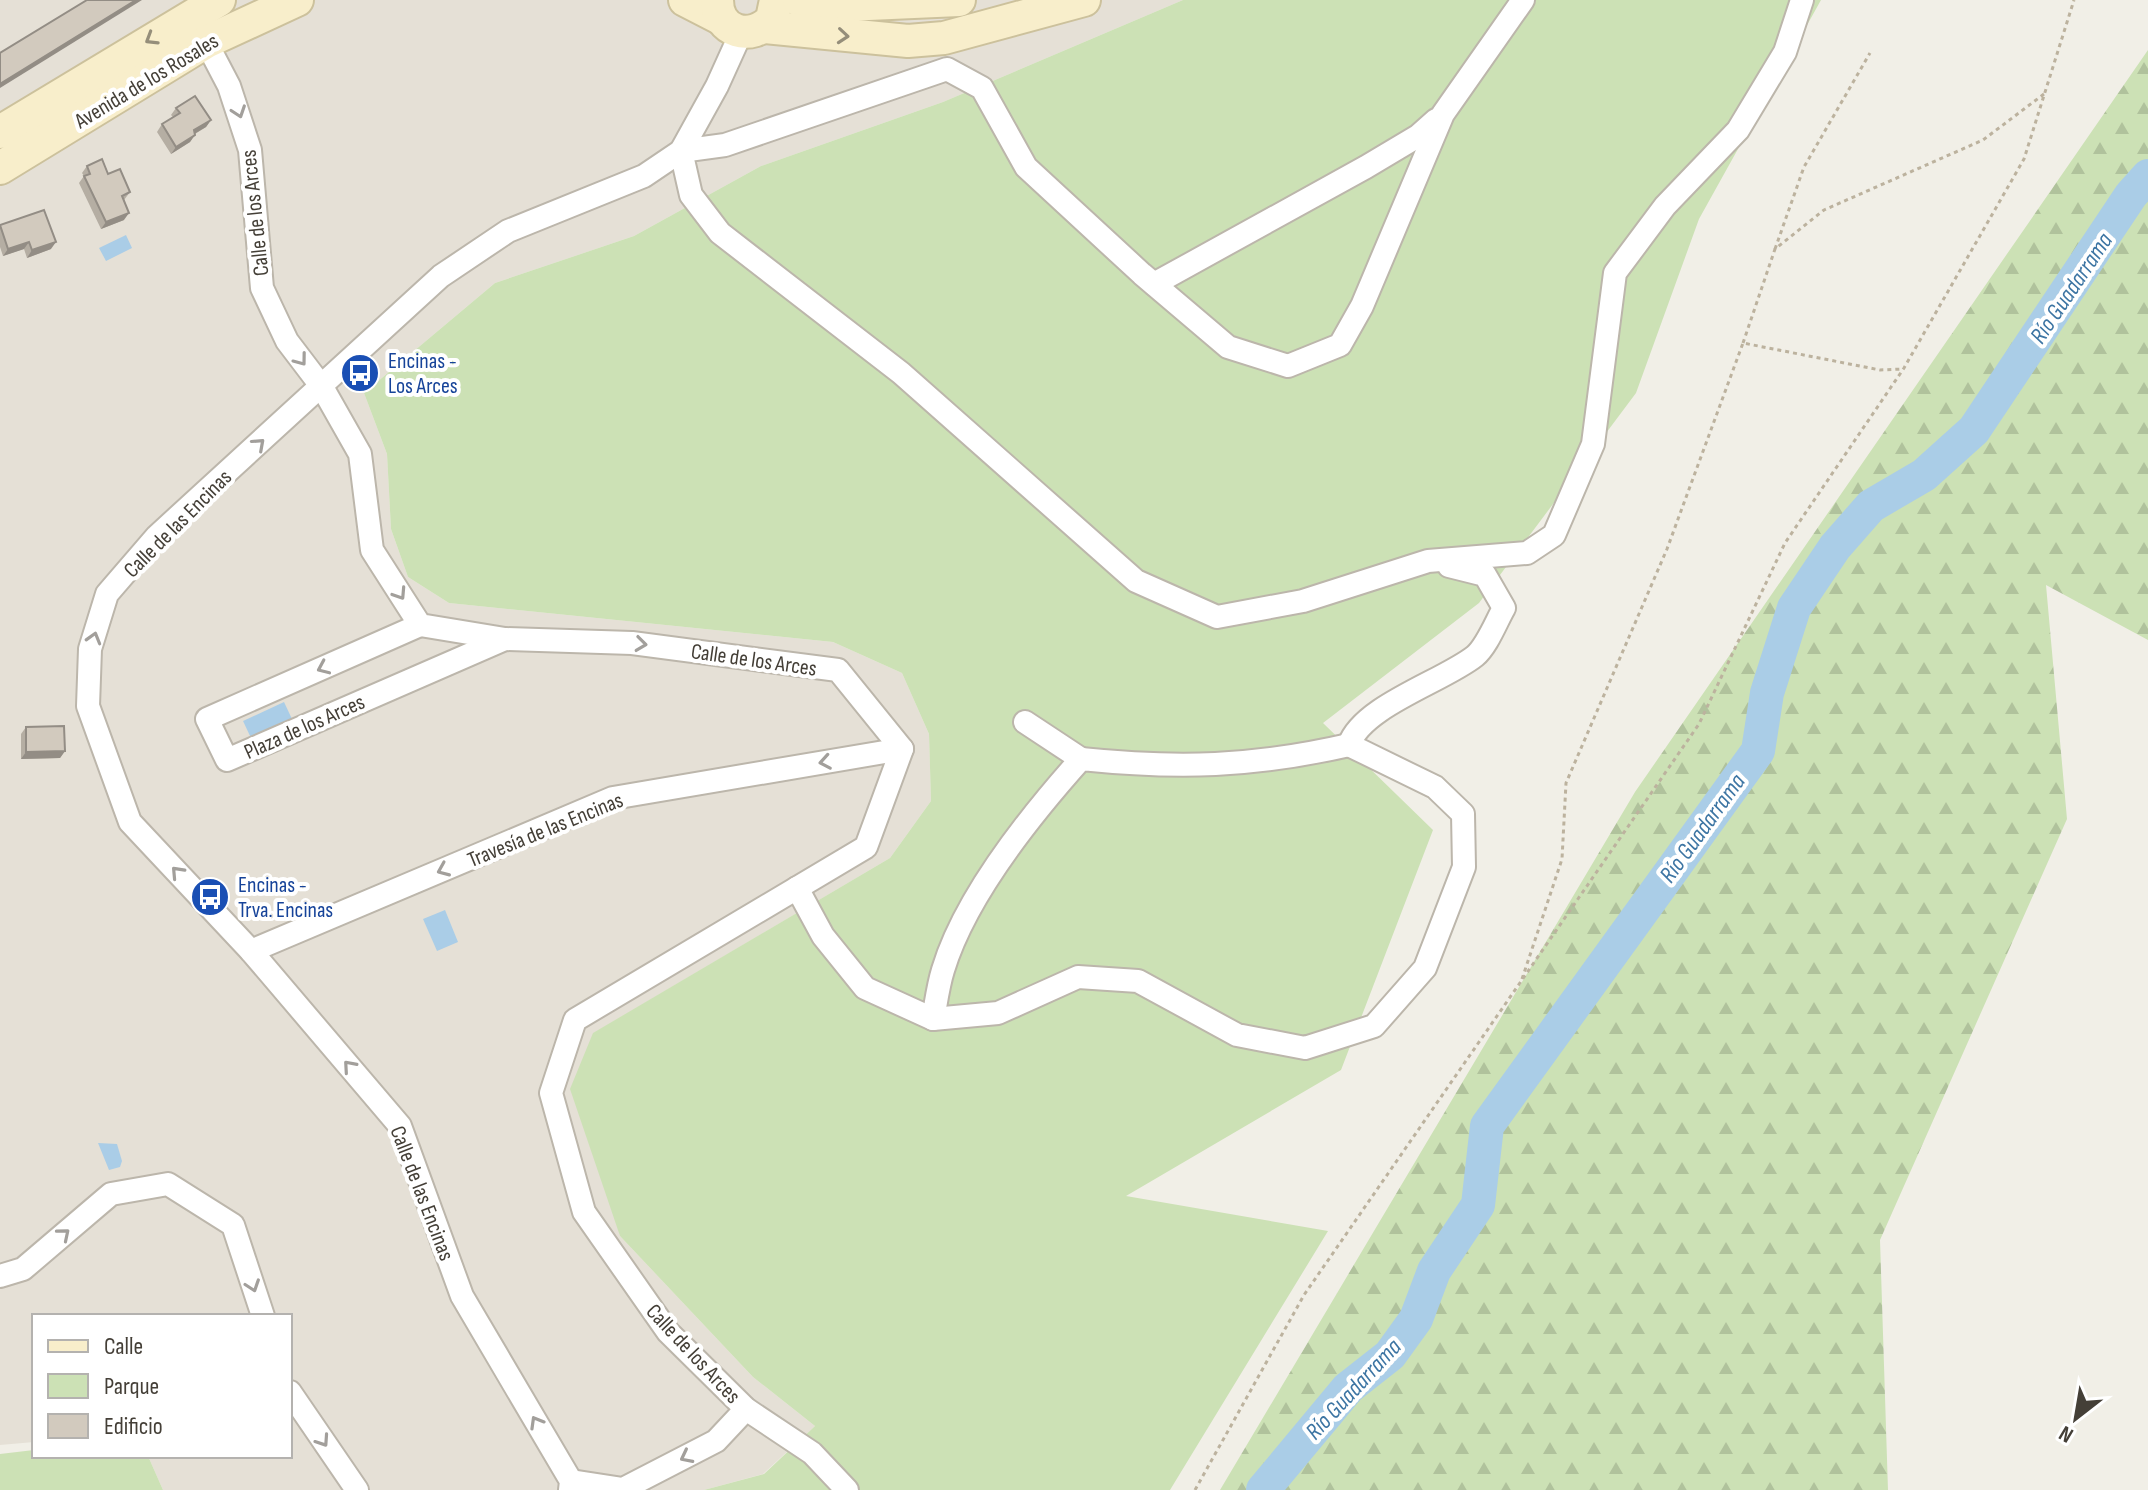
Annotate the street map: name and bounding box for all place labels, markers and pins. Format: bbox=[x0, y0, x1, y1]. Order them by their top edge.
place label: Encinas - Los Arces bbox=[388, 348, 458, 400]
bus stop icon: Encinas - Los Arces bbox=[339, 352, 381, 394]
place label: Encinas - Trva. Encinas bbox=[238, 872, 333, 924]
bus stop icon: Encinas - Trva. Encinas bbox=[189, 876, 231, 918]

